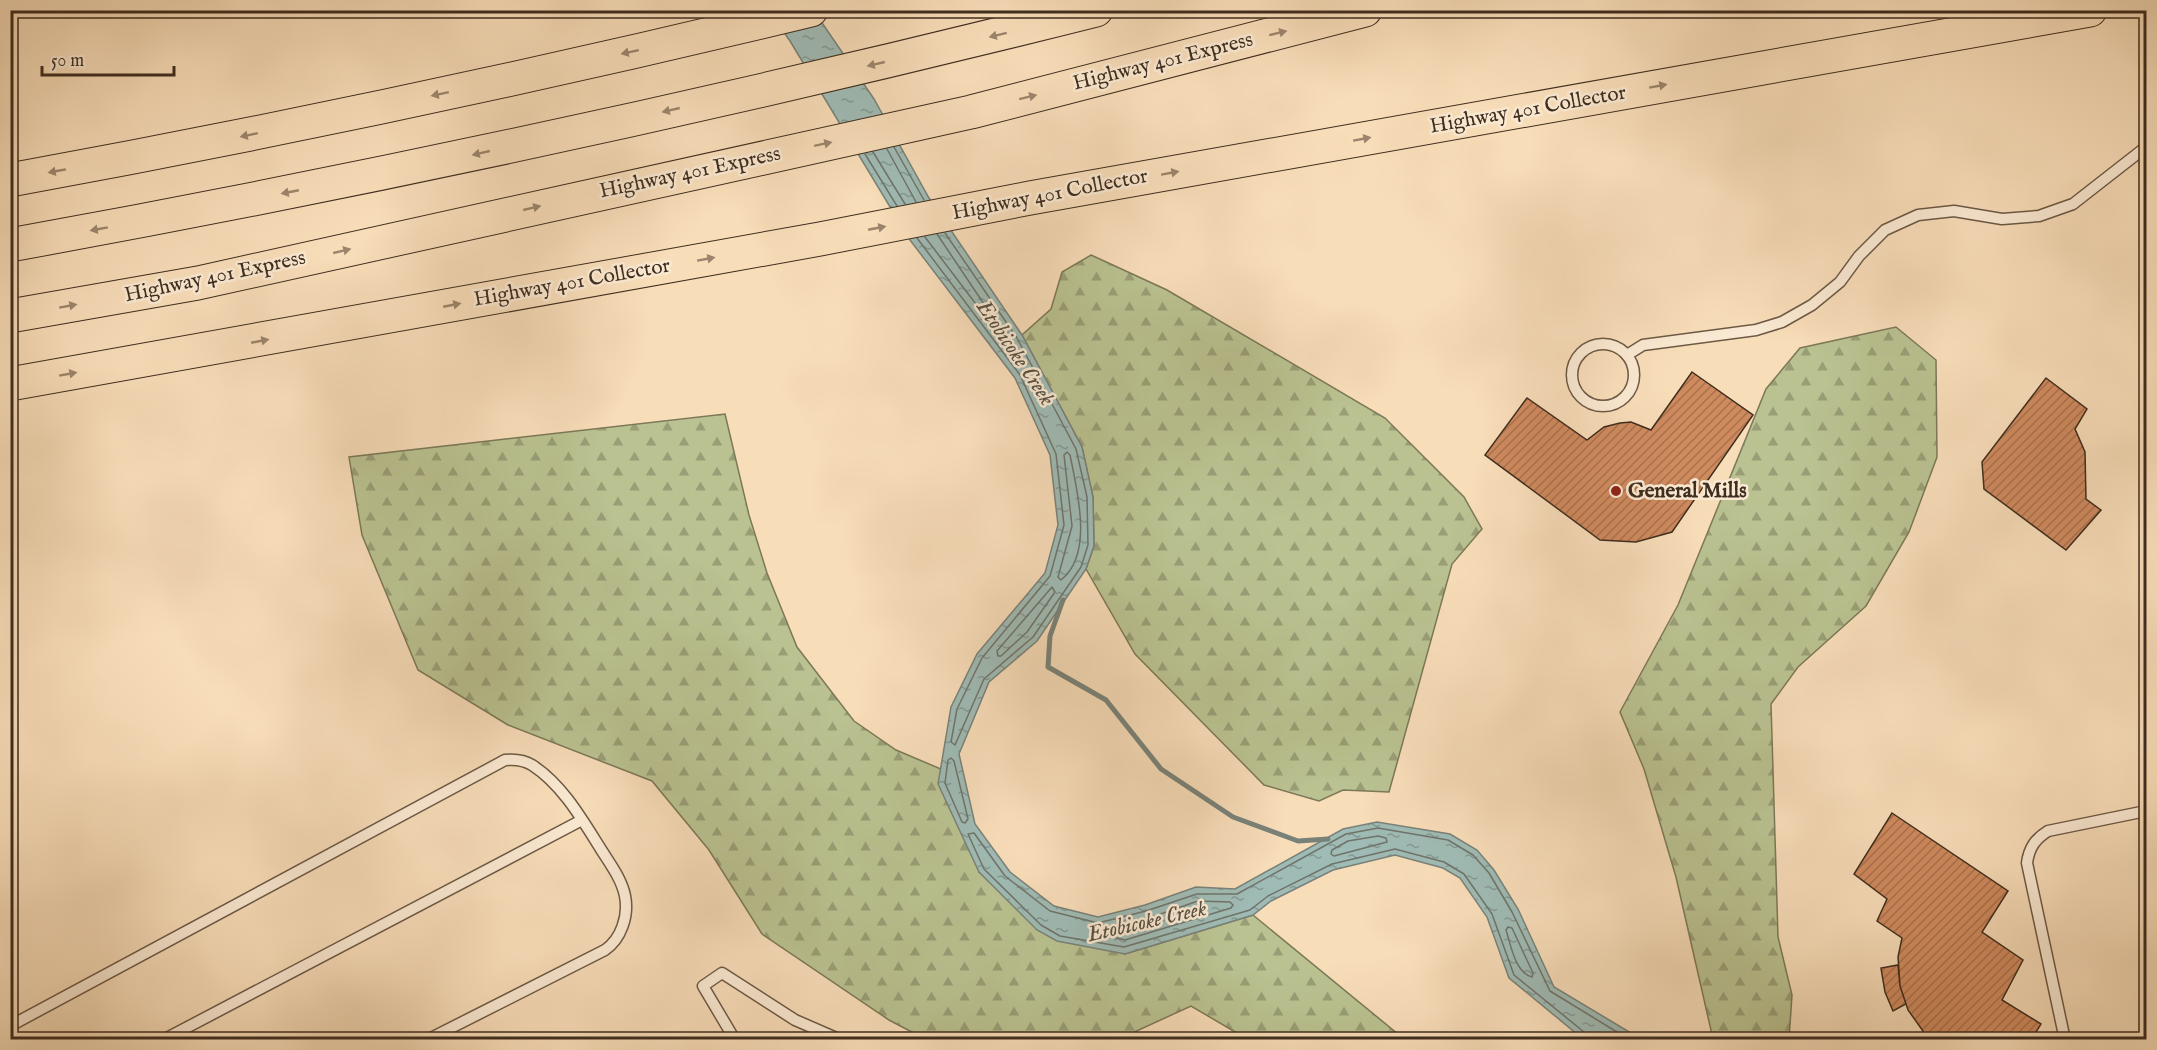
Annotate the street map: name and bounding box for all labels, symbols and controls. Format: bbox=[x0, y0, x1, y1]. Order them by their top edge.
street label: Highway 401 Express bbox=[1070, 27, 1256, 97]
one-way arrow bbox=[1269, 28, 1287, 37]
one-way arrow bbox=[989, 30, 1008, 40]
scale bar bbox=[42, 39, 174, 77]
one-way arrow bbox=[621, 48, 639, 58]
text: 50 m bbox=[51, 50, 84, 73]
one-way arrow bbox=[866, 60, 885, 69]
street label: Highway 401 Collector bbox=[1428, 79, 1629, 141]
one-way arrow bbox=[1648, 82, 1667, 91]
one-way arrow bbox=[430, 89, 449, 99]
one-way arrow bbox=[1019, 92, 1037, 102]
one-way arrow bbox=[662, 105, 680, 115]
one-way arrow bbox=[239, 131, 258, 140]
one-way arrow bbox=[1353, 134, 1372, 143]
one-way arrow bbox=[814, 139, 833, 148]
street label: Highway 401 Express bbox=[597, 141, 783, 205]
one-way arrow bbox=[472, 149, 490, 159]
street label: Highway 401 Collector bbox=[950, 163, 1150, 227]
one-way arrow bbox=[48, 167, 67, 176]
one-way arrow bbox=[1161, 168, 1180, 177]
one-way arrow bbox=[280, 188, 299, 197]
one-way arrow bbox=[523, 203, 541, 213]
one-way arrow bbox=[868, 223, 887, 232]
one-way arrow bbox=[89, 225, 108, 234]
street label: Highway 401 Express bbox=[122, 245, 308, 309]
one-way arrow bbox=[332, 245, 351, 255]
street label: Highway 401 Collector bbox=[472, 252, 673, 314]
one-way arrow bbox=[696, 254, 715, 263]
water label: Etobicoke Creek bbox=[969, 294, 1061, 411]
one-way arrow bbox=[443, 300, 462, 309]
one-way arrow bbox=[59, 301, 78, 310]
one-way arrow bbox=[251, 336, 270, 345]
one-way arrow bbox=[59, 370, 78, 379]
place label: General Mills bbox=[1628, 478, 1747, 505]
marker: General Mills bbox=[1609, 484, 1623, 498]
water label: Etobicoke Creek bbox=[1084, 895, 1210, 950]

